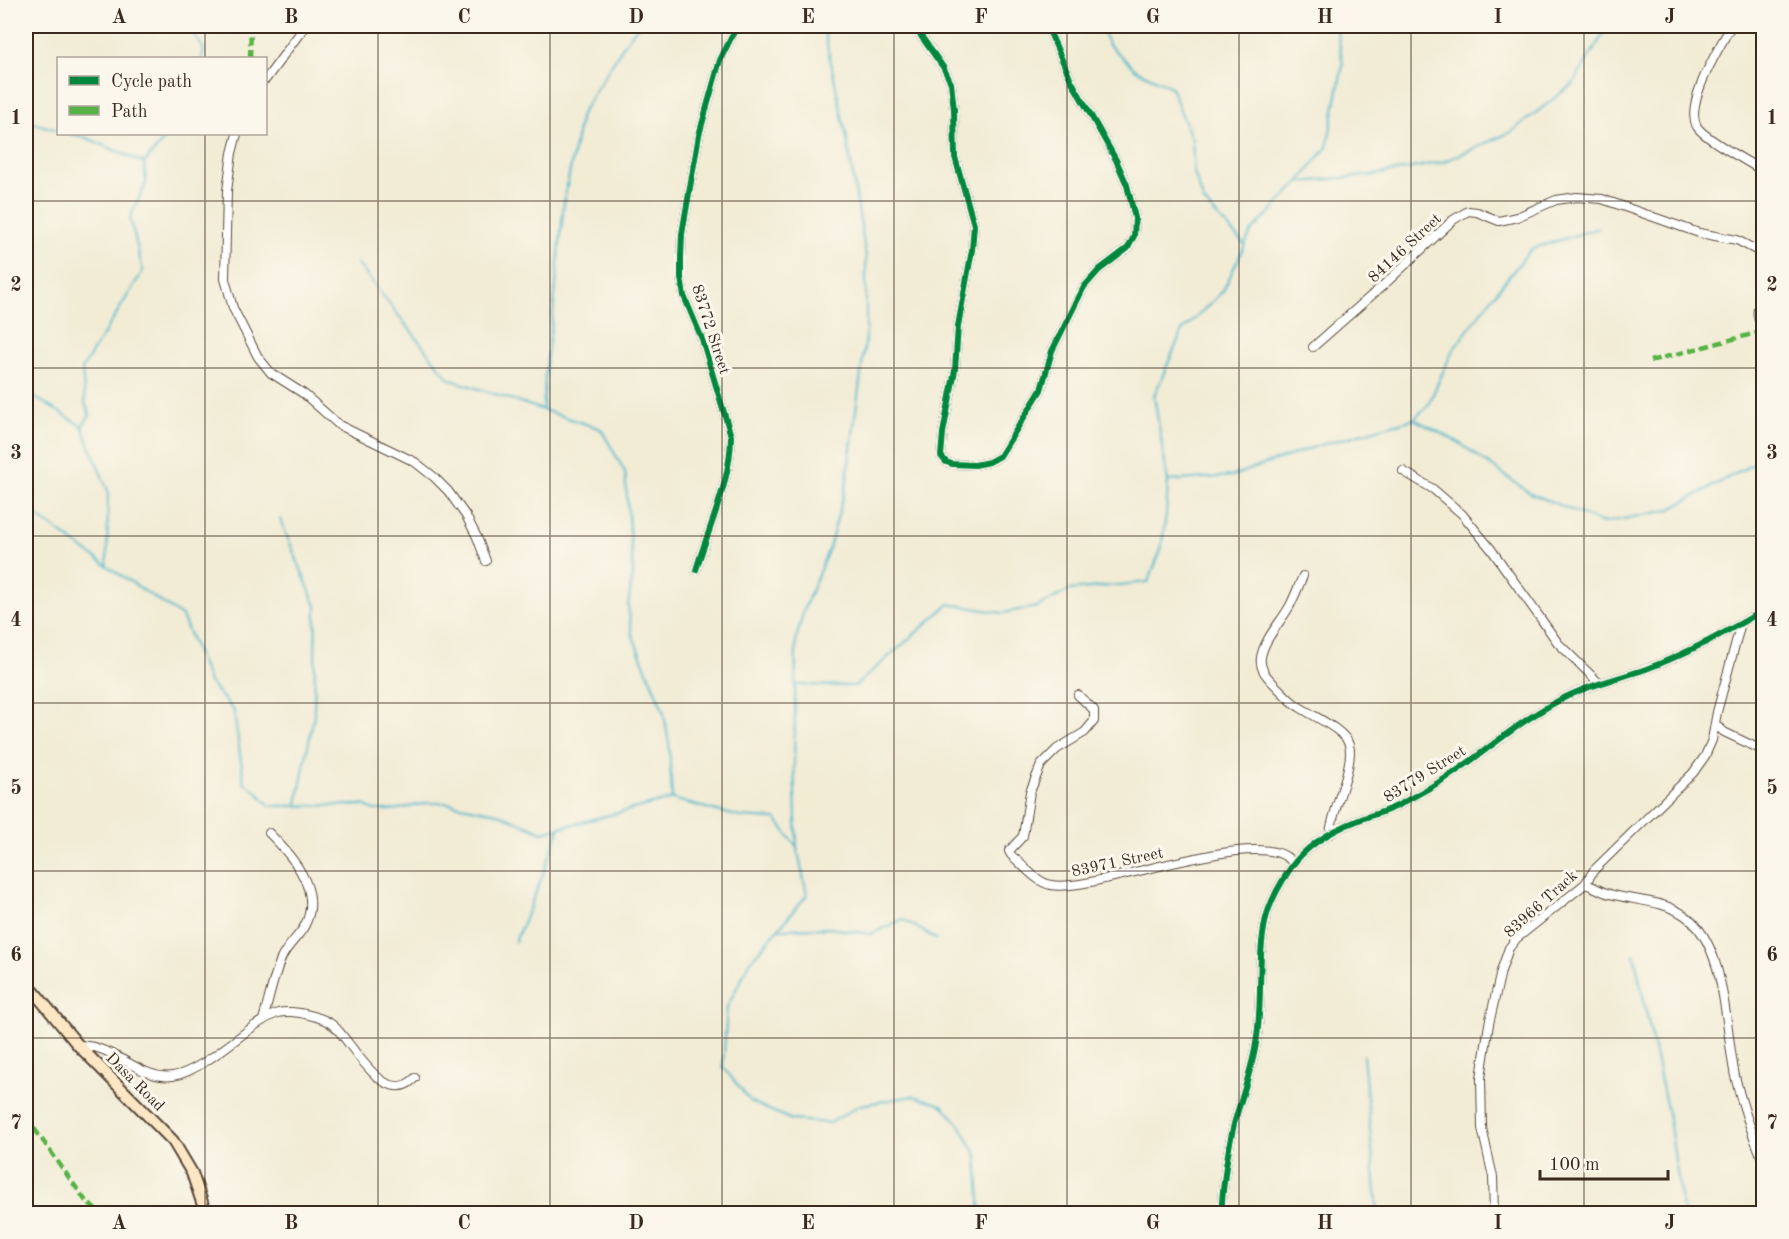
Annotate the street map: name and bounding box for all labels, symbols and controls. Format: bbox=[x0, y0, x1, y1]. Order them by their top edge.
text: A bbox=[111, 8, 127, 28]
text: B bbox=[284, 8, 298, 28]
text: C bbox=[457, 8, 471, 28]
text: D bbox=[628, 8, 644, 28]
text: E bbox=[801, 8, 815, 28]
text: F bbox=[974, 8, 988, 28]
text: G bbox=[1146, 8, 1160, 28]
text: H bbox=[1317, 8, 1333, 28]
text: I bbox=[1494, 8, 1502, 28]
text: J bbox=[1665, 8, 1676, 28]
legend bbox=[57, 57, 267, 135]
text: Cycle path bbox=[111, 73, 192, 91]
text: Path bbox=[111, 103, 148, 121]
text: 1 bbox=[10, 109, 22, 129]
text: 1 bbox=[1766, 109, 1778, 129]
street label: 84146 Street bbox=[1366, 211, 1445, 286]
text: 2 bbox=[10, 276, 22, 296]
text: 2 bbox=[1766, 276, 1778, 296]
street label: 83772 Street bbox=[688, 283, 732, 377]
text: 3 bbox=[10, 444, 22, 464]
text: 3 bbox=[1766, 444, 1778, 464]
text: 4 bbox=[10, 611, 22, 631]
text: 4 bbox=[1766, 611, 1778, 631]
street label: 83779 Street bbox=[1381, 743, 1469, 806]
text: 5 bbox=[10, 778, 22, 799]
text: 5 bbox=[1766, 778, 1778, 799]
street label: 83971 Street bbox=[1070, 845, 1165, 880]
street label: 83966 Track bbox=[1502, 868, 1581, 941]
text: 6 bbox=[10, 946, 22, 966]
text: 6 bbox=[1766, 946, 1778, 966]
street label: Dasa Road bbox=[102, 1050, 167, 1115]
text: 7 bbox=[10, 1114, 22, 1134]
text: 7 bbox=[1766, 1114, 1778, 1134]
scale bar bbox=[1540, 1143, 1668, 1181]
text: 100 m bbox=[1549, 1156, 1600, 1174]
text: A bbox=[111, 1214, 127, 1234]
text: B bbox=[284, 1214, 298, 1234]
text: C bbox=[457, 1214, 471, 1234]
text: D bbox=[628, 1214, 644, 1234]
text: E bbox=[801, 1214, 815, 1234]
text: F bbox=[974, 1214, 988, 1234]
text: G bbox=[1146, 1214, 1160, 1234]
text: H bbox=[1317, 1214, 1333, 1234]
text: I bbox=[1494, 1214, 1502, 1234]
text: J bbox=[1665, 1214, 1676, 1234]

